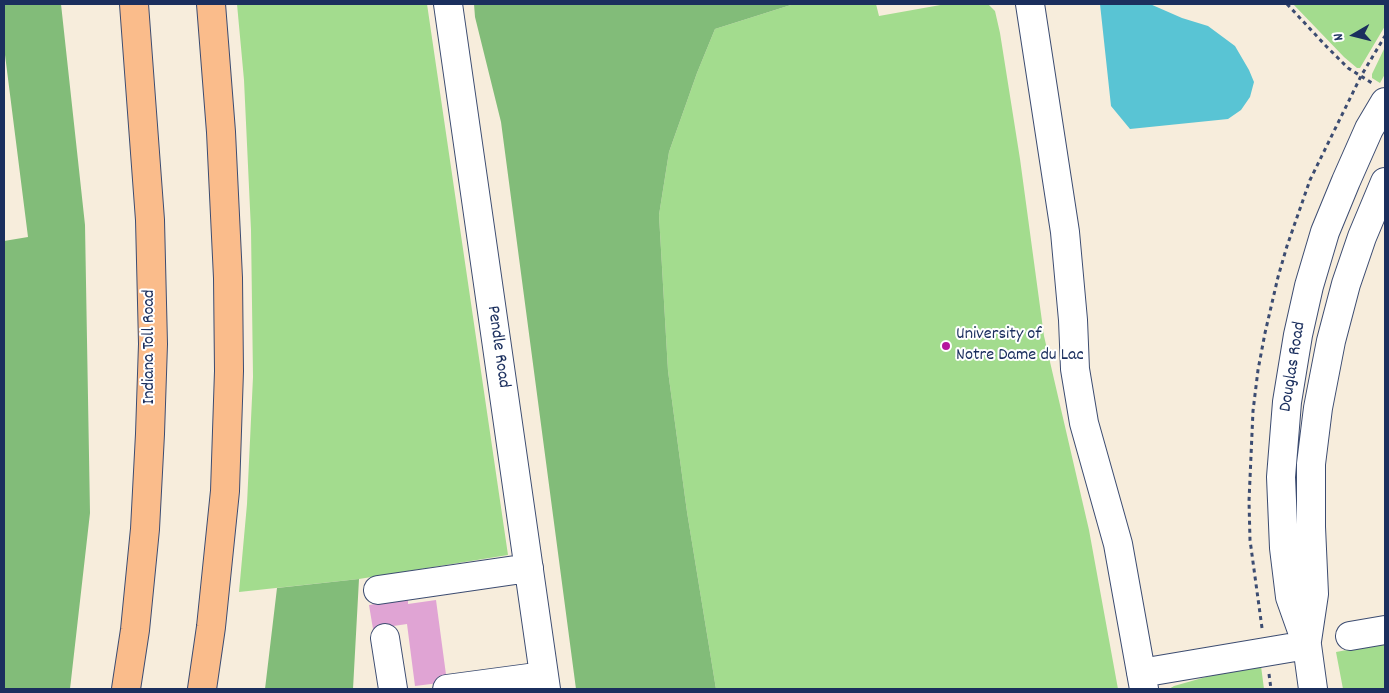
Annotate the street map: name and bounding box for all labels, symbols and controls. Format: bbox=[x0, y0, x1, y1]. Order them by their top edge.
north arrow bbox=[1329, 10, 1379, 60]
text: N bbox=[1329, 32, 1350, 42]
street label: Indiana Toll Road bbox=[140, 290, 162, 404]
street label: Pendle Road bbox=[481, 304, 513, 390]
street label: Douglas Road bbox=[1276, 320, 1312, 414]
place label: University of Notre Dame du Lac bbox=[956, 325, 1084, 368]
marker: University of Notre Dame du Lac bbox=[940, 340, 952, 352]

